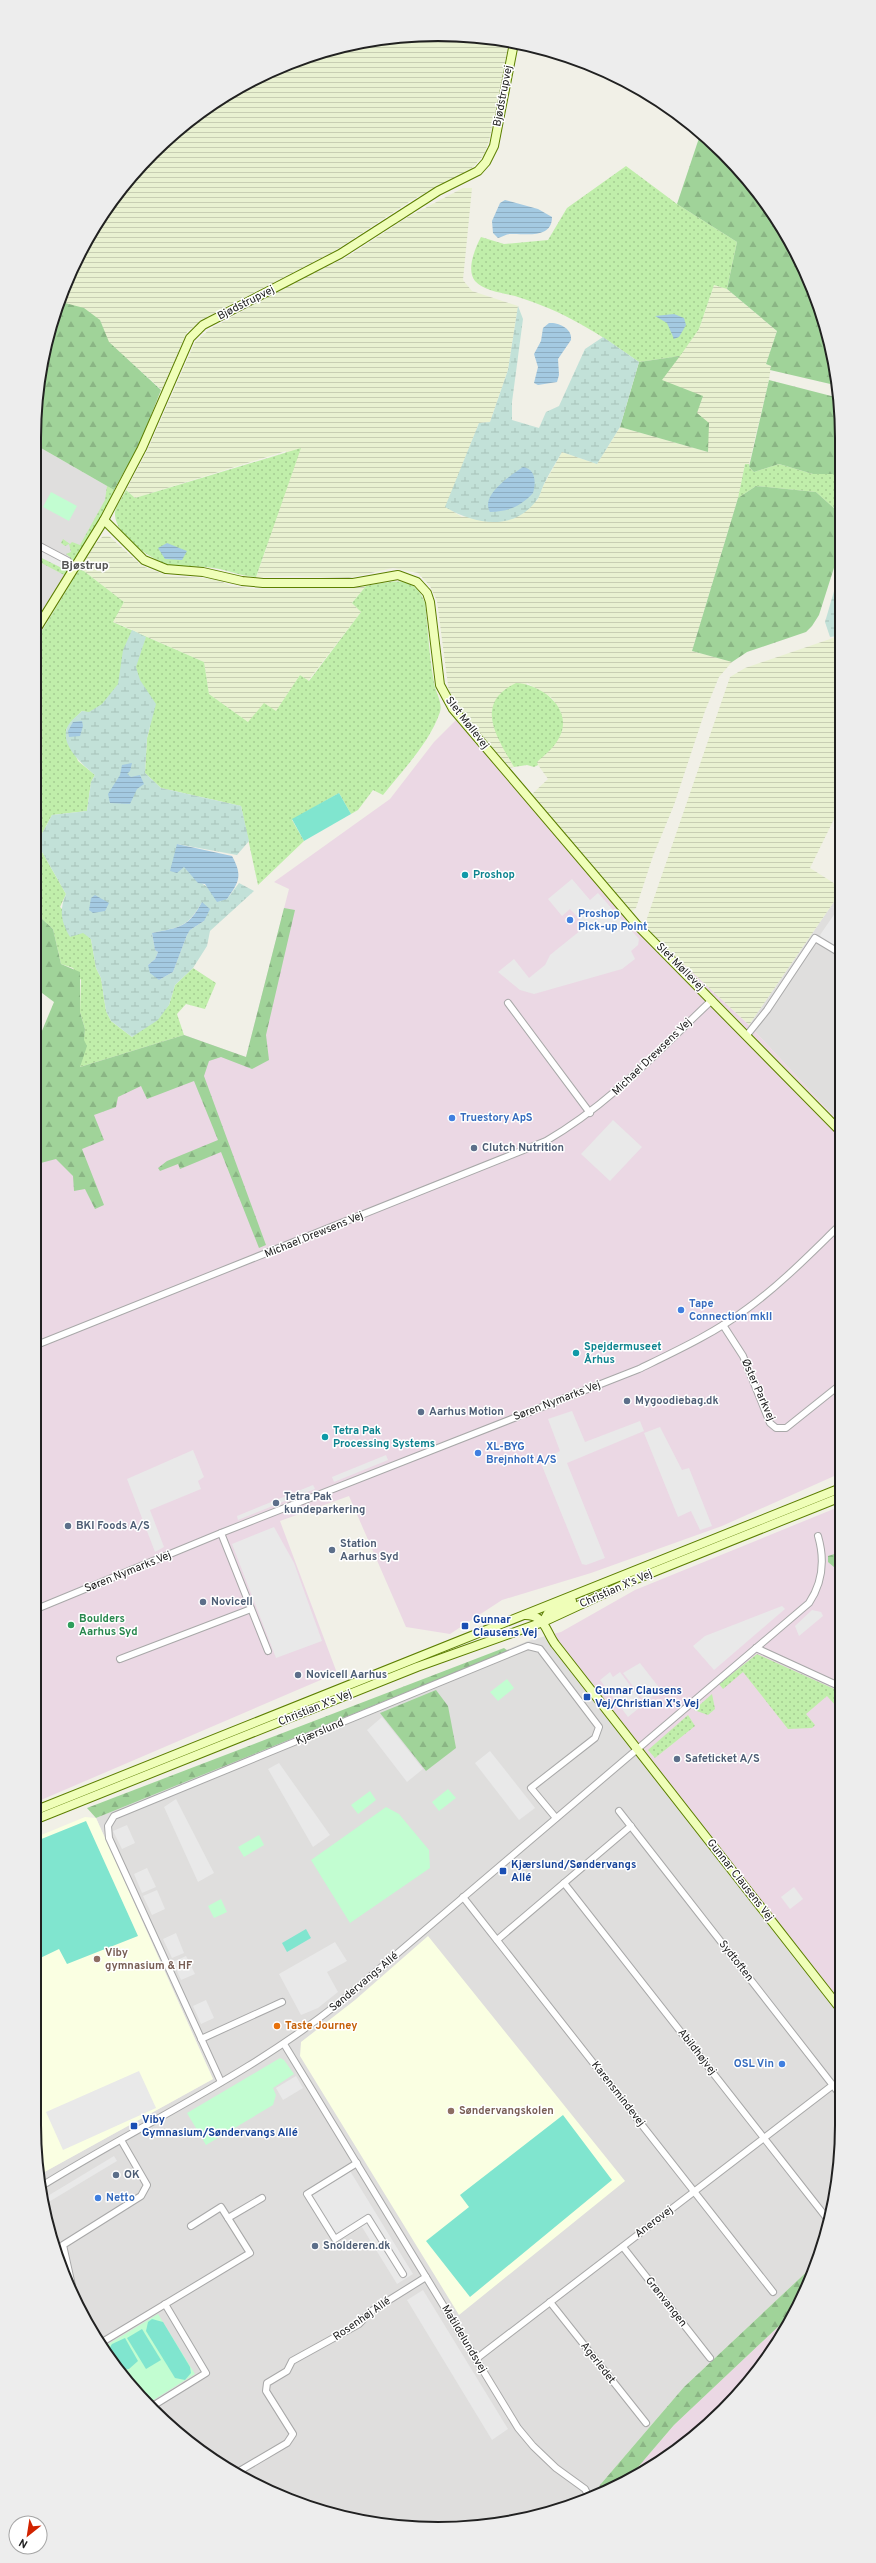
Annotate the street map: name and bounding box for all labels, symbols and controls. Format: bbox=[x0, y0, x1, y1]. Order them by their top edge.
street label: Bjødstrupvej bbox=[490, 64, 516, 128]
street label: Bjødstrupvej bbox=[215, 283, 277, 323]
district label: Bjøstrup bbox=[61, 558, 109, 574]
street label: Slet Møllevej bbox=[442, 694, 492, 752]
place label: Proshop bbox=[473, 868, 515, 882]
marker: Proshop bbox=[460, 870, 470, 880]
place label: Proshop Pick-up Point bbox=[578, 907, 647, 934]
marker: Proshop Pick-up Point bbox=[565, 915, 575, 925]
street label: Slet Møllevej bbox=[653, 940, 707, 994]
street label: Michael Drewsens Vej bbox=[609, 1015, 695, 1099]
place label: Truestory ApS bbox=[460, 1111, 533, 1125]
marker: Truestory ApS bbox=[447, 1113, 457, 1123]
place label: Clutch Nutrition bbox=[482, 1141, 564, 1155]
marker: Clutch Nutrition bbox=[469, 1143, 479, 1153]
street label: Michael Drewsens Vej bbox=[263, 1209, 365, 1261]
place label: Tape Connection mkII bbox=[689, 1297, 772, 1324]
marker: Tape Connection mkII bbox=[676, 1305, 686, 1315]
place label: Spejdermuseet Århus bbox=[584, 1340, 662, 1367]
marker: Spejdermuseet Århus bbox=[571, 1348, 581, 1358]
street label: Øster Parkvej bbox=[738, 1357, 778, 1423]
street label: Søren Nymarks Vej bbox=[511, 1378, 603, 1424]
place label: Mygoodiebag.dk bbox=[635, 1394, 719, 1408]
marker: Mygoodiebag.dk bbox=[622, 1396, 632, 1406]
place label: Aarhus Motion bbox=[429, 1405, 504, 1419]
marker: Aarhus Motion bbox=[416, 1407, 426, 1417]
place label: Tetra Pak Processing Systems bbox=[333, 1424, 435, 1451]
marker: Tetra Pak Processing Systems bbox=[320, 1432, 330, 1442]
place label: XL-BYG Brejnholt A/S bbox=[486, 1440, 557, 1467]
marker: XL-BYG Brejnholt A/S bbox=[473, 1448, 483, 1458]
place label: Tetra Pak kundeparkering bbox=[284, 1490, 365, 1517]
marker: Tetra Pak kundeparkering bbox=[271, 1498, 281, 1508]
place label: BKI Foods A/S bbox=[76, 1519, 150, 1533]
marker: BKI Foods A/S bbox=[63, 1521, 73, 1531]
place label: Station Aarhus Syd bbox=[340, 1537, 399, 1564]
marker: Station Aarhus Syd bbox=[327, 1545, 337, 1555]
street label: Søren Nymarks Vej bbox=[83, 1548, 173, 1596]
street label: Christian X's Vej bbox=[577, 1567, 655, 1611]
place label: Novicell bbox=[211, 1595, 253, 1609]
marker: Novicell bbox=[198, 1597, 208, 1607]
place label: Boulders Aarhus Syd bbox=[79, 1612, 138, 1639]
place label: Gunnar Clausens Vej bbox=[473, 1613, 537, 1640]
marker: Boulders Aarhus Syd bbox=[66, 1620, 76, 1630]
marker: Gunnar Clausens Vej bbox=[460, 1621, 470, 1631]
place label: Novicell Aarhus bbox=[306, 1668, 387, 1682]
marker: Novicell Aarhus bbox=[293, 1670, 303, 1680]
place label: Gunnar Clausens Vej/Christian X's Vej bbox=[595, 1684, 699, 1711]
street label: Christian X's Vej bbox=[276, 1687, 354, 1729]
marker: Gunnar Clausens Vej/Christian X's Vej bbox=[582, 1692, 592, 1702]
street label: Kjærslund bbox=[294, 1716, 346, 1748]
place label: Safeticket A/S bbox=[685, 1752, 760, 1766]
marker: Safeticket A/S bbox=[672, 1754, 682, 1764]
street label: Gunnar Clausens Vej bbox=[704, 1836, 776, 1924]
place label: Kjærslund/Søndervangs Allé bbox=[511, 1858, 636, 1885]
marker: Kjærslund/Søndervangs Allé bbox=[498, 1866, 508, 1876]
street label: Sydtoften bbox=[716, 1938, 756, 1984]
place label: Viby gymnasium & HF bbox=[105, 1946, 193, 1973]
street label: Søndervangs Allé bbox=[327, 1949, 401, 2015]
marker: Viby gymnasium & HF bbox=[92, 1954, 102, 1964]
place label: Taste Journey bbox=[285, 2019, 358, 2033]
marker: Taste Journey bbox=[272, 2021, 282, 2031]
street label: Abildhøjvej bbox=[675, 2026, 719, 2078]
place label: OSL Vin bbox=[734, 2057, 774, 2071]
street label: Karensmindevej bbox=[588, 2059, 648, 2129]
marker: OSL Vin bbox=[777, 2059, 787, 2069]
place label: Søndervangskolen bbox=[459, 2104, 554, 2118]
marker: Søndervangskolen bbox=[446, 2106, 456, 2116]
place label: Viby Gymnasium/Søndervangs Allé bbox=[142, 2113, 298, 2140]
marker: Viby Gymnasium/Søndervangs Allé bbox=[129, 2121, 139, 2131]
place label: OK bbox=[124, 2168, 140, 2182]
marker: OK bbox=[111, 2170, 121, 2180]
place label: Netto bbox=[106, 2191, 135, 2205]
marker: Netto bbox=[93, 2193, 103, 2203]
street label: Anerovej bbox=[632, 2203, 676, 2241]
place label: Snolderen.dk bbox=[323, 2239, 391, 2253]
marker: Snolderen.dk bbox=[310, 2241, 320, 2251]
street label: Grønvangen bbox=[642, 2274, 690, 2330]
street label: Rosenhøj Allé bbox=[331, 2294, 393, 2344]
street label: Matildelundsvej bbox=[438, 2302, 490, 2376]
street label: Agerledet bbox=[577, 2339, 619, 2387]
north arrow bbox=[8, 2515, 48, 2555]
text: N bbox=[17, 2535, 30, 2551]

